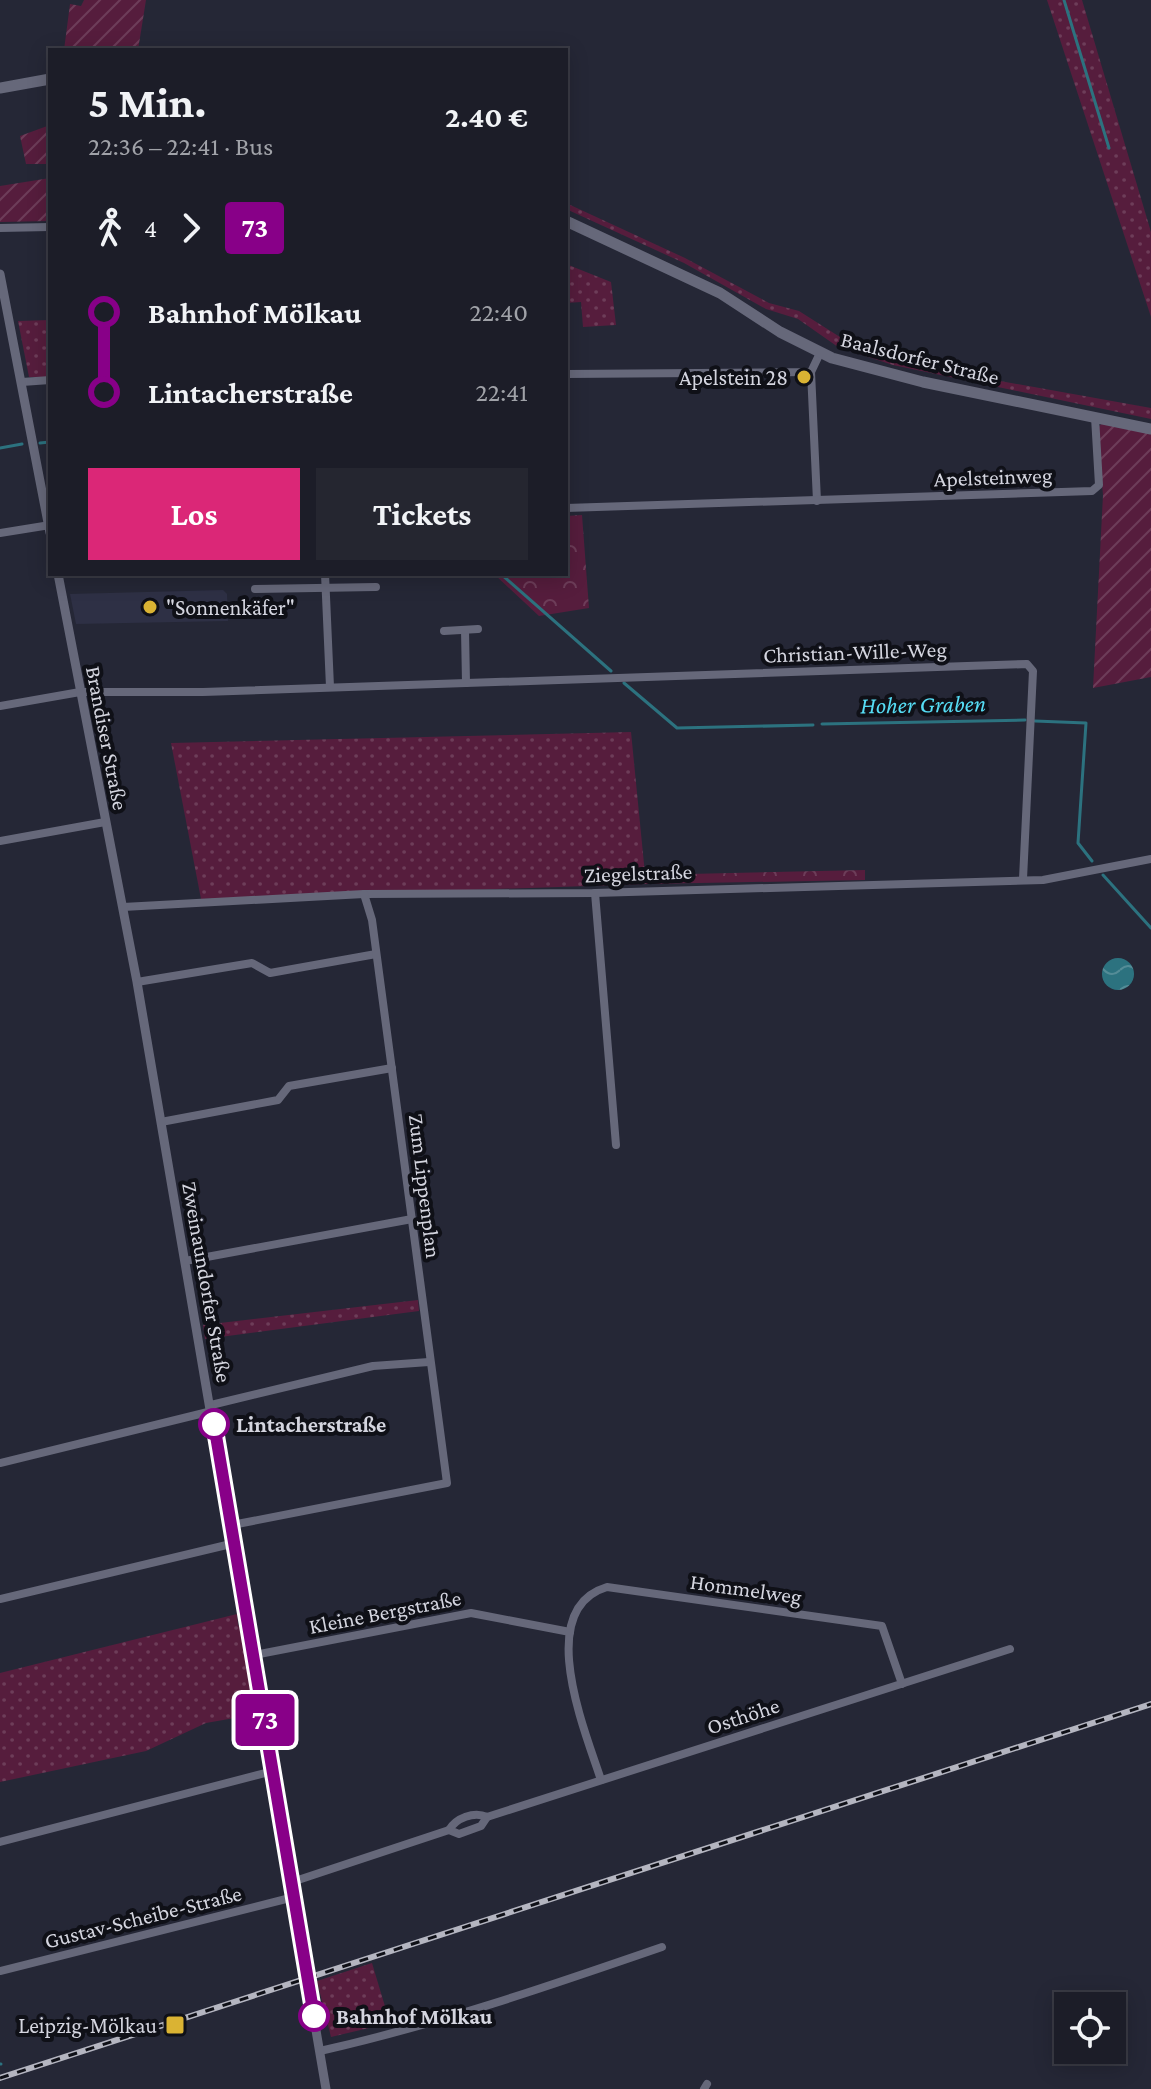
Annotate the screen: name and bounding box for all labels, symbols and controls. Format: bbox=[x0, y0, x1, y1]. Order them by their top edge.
text: 5 Min. bbox=[88, 78, 207, 126]
text: 2.40 € bbox=[445, 100, 528, 133]
text: 22:36 – 22:41 · Bus bbox=[88, 132, 273, 161]
icon: walk bbox=[88, 206, 132, 250]
icon: forward bbox=[169, 206, 213, 250]
text: 73 bbox=[241, 212, 268, 243]
text: 4 bbox=[144, 214, 157, 243]
text: Bahnhof Mölkau bbox=[148, 296, 361, 329]
text: 22:40 bbox=[469, 298, 528, 327]
street label: Baalsdorfer Straße bbox=[838, 326, 1002, 390]
place label: Apelstein 28 bbox=[679, 365, 788, 390]
marker: Apelstein 28 bbox=[795, 368, 813, 386]
text: Lintacherstraße bbox=[148, 376, 353, 409]
text: 22:41 bbox=[475, 378, 528, 407]
street label: Apelsteinweg bbox=[933, 462, 1053, 492]
button: Los bbox=[88, 468, 300, 560]
button: Tickets bbox=[316, 468, 528, 560]
place label: "Sonnenkäfer" bbox=[166, 595, 295, 620]
marker: "Sonnenkäfer" bbox=[141, 598, 159, 616]
street label: Christian-Wille-Weg bbox=[763, 636, 948, 668]
street label: Brandiser Straße bbox=[81, 664, 133, 812]
water label: Hoher Graben bbox=[860, 689, 986, 719]
street label: Ziegelstraße bbox=[583, 859, 693, 887]
street label: Zum Lippenplan bbox=[404, 1112, 446, 1260]
street label: Zweinaundorfer Straße bbox=[177, 1180, 237, 1384]
marker: Lintacherstraße bbox=[199, 1409, 229, 1439]
place label: Lintacherstraße bbox=[236, 1412, 386, 1437]
street label: Hommelweg bbox=[689, 1569, 804, 1609]
street label: Kleine Bergstraße bbox=[307, 1585, 463, 1639]
street label: Osthöhe bbox=[704, 1693, 782, 1739]
line badge: 73 bbox=[229, 1694, 301, 1746]
text: 73 bbox=[252, 1704, 278, 1735]
street label: Gustav-Scheibe-Straße bbox=[42, 1880, 244, 1954]
map controls bbox=[1054, 1992, 1126, 2064]
button: locate bbox=[1054, 1992, 1126, 2064]
marker: Bahnhof Mölkau bbox=[299, 2001, 329, 2031]
place label: Bahnhof Mölkau bbox=[336, 2004, 493, 2029]
place label: Leipzig-Mölkau bbox=[18, 2013, 157, 2038]
marker: Leipzig-Mölkau bbox=[164, 2014, 186, 2036]

